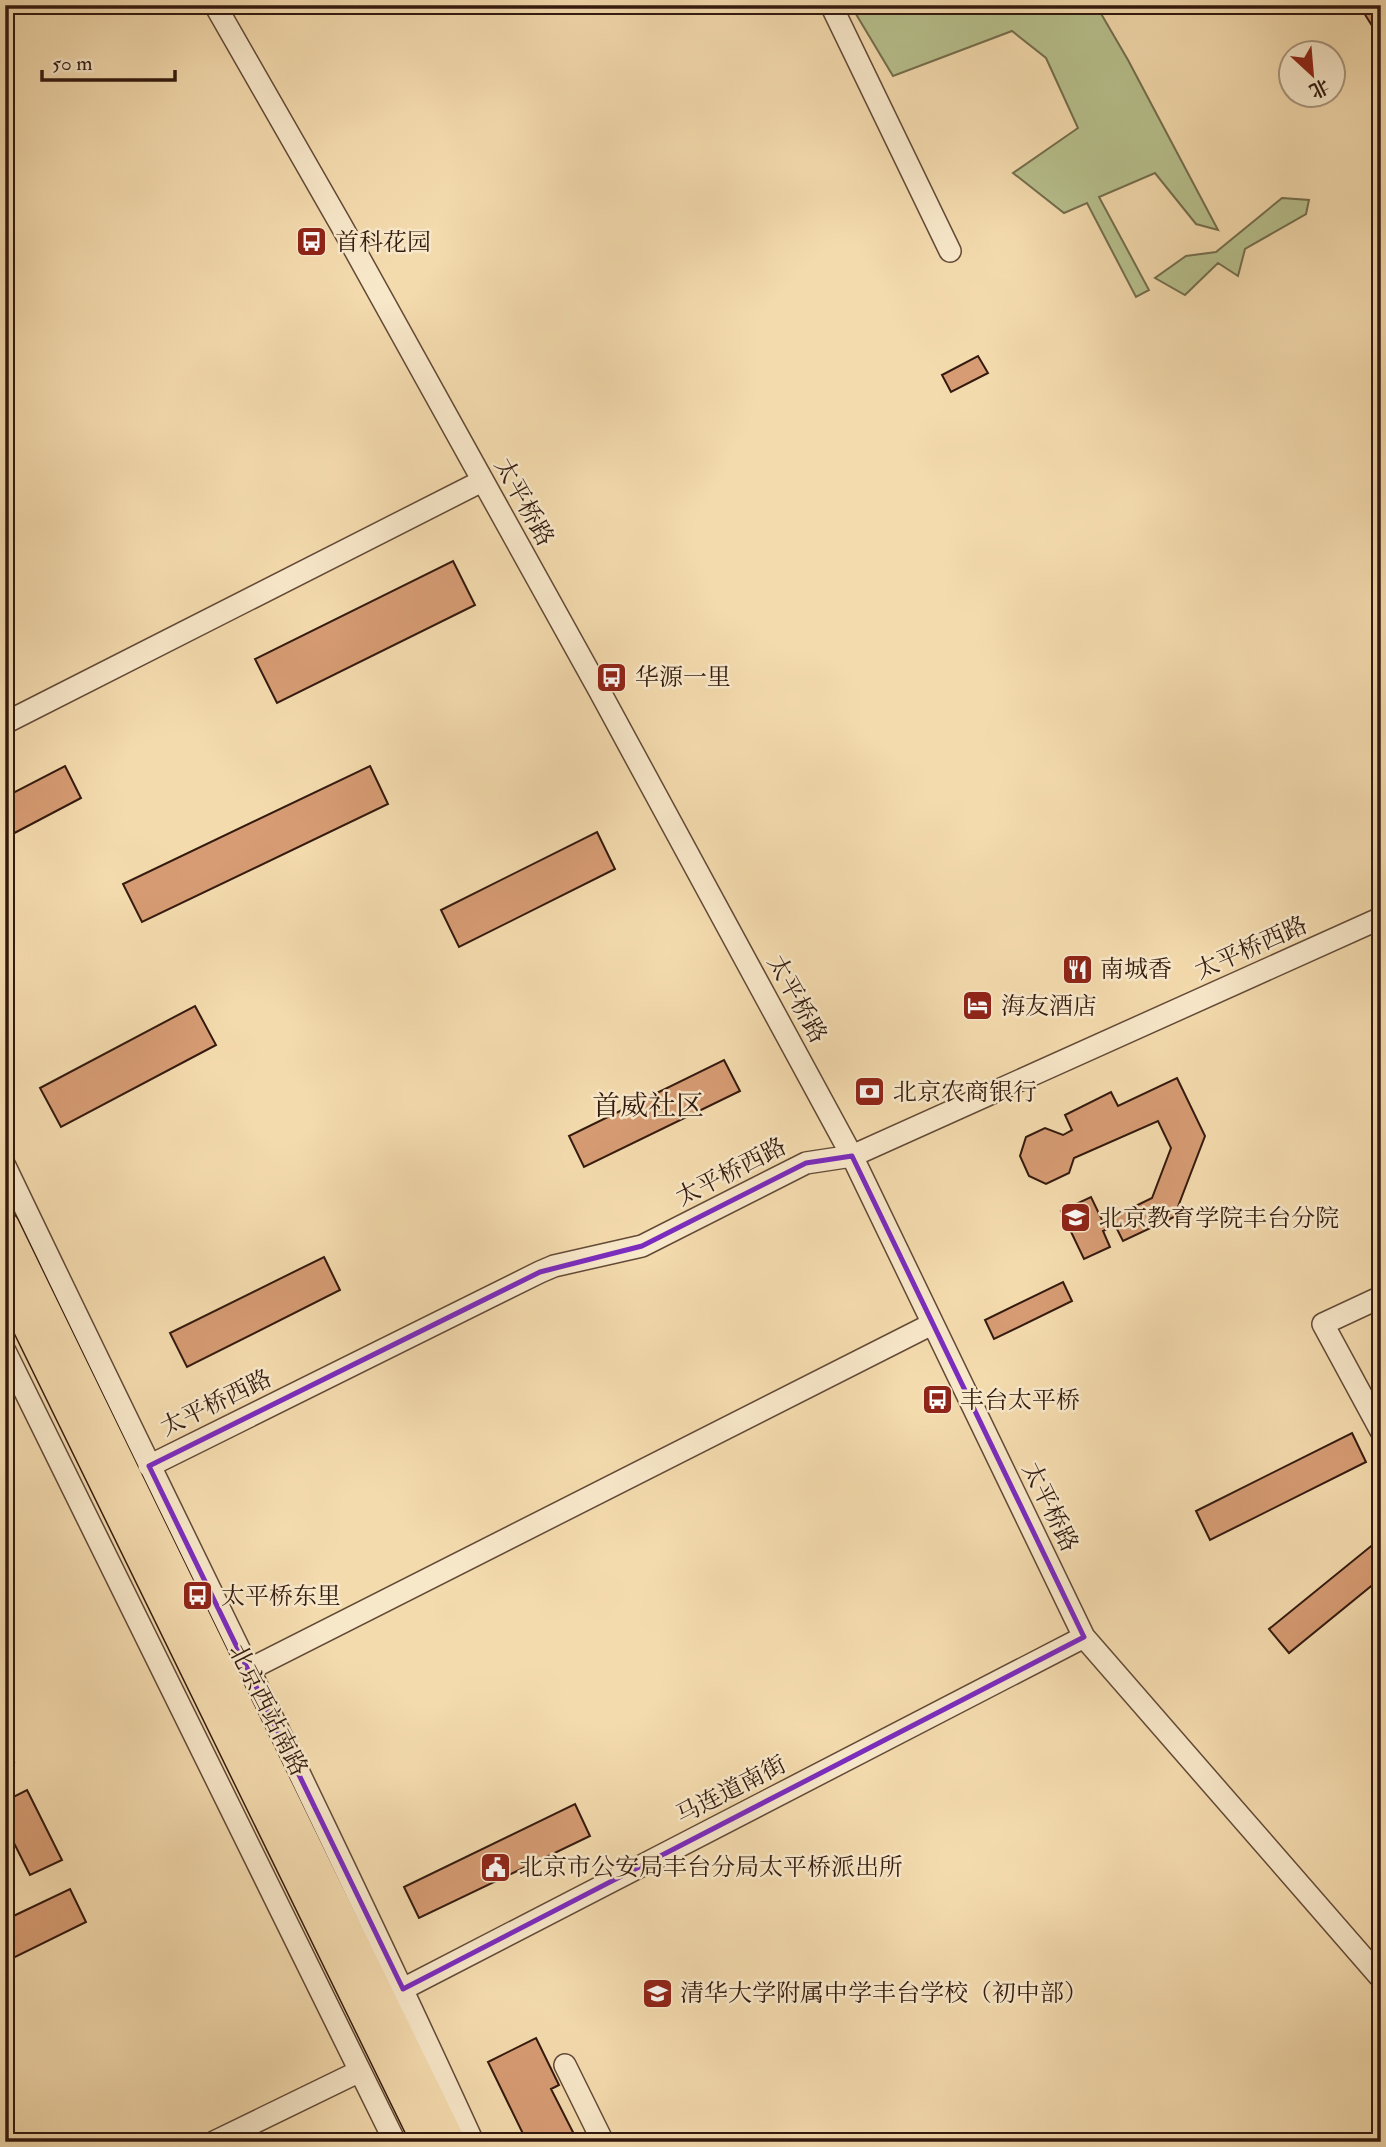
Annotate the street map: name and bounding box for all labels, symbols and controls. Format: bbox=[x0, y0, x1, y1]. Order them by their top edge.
scale bar bbox=[42, 38, 175, 82]
north arrow bbox=[1278, 38, 1348, 108]
text: 50 m bbox=[52, 50, 93, 77]
text: 北 bbox=[1305, 73, 1333, 103]
bus stop icon: 首科花园 bbox=[295, 225, 329, 259]
place label: 首科花园 bbox=[335, 227, 431, 258]
street label: 太平桥路 bbox=[487, 453, 561, 551]
bus stop icon: 华源一里 bbox=[595, 660, 629, 694]
place label: 华源一里 bbox=[635, 662, 731, 693]
street label: 太平桥西路 bbox=[1190, 909, 1312, 987]
street label: 太平桥路 bbox=[760, 950, 834, 1048]
restaurant icon: 南城香 bbox=[1060, 952, 1094, 986]
place label: 南城香 bbox=[1100, 954, 1172, 985]
hotel icon: 海友酒店 bbox=[961, 989, 995, 1023]
place label: 海友酒店 bbox=[1001, 991, 1097, 1022]
bank icon: 北京农商银行 bbox=[853, 1075, 887, 1109]
place label: 北京农商银行 bbox=[893, 1077, 1037, 1108]
district label: 首威社区 bbox=[592, 1089, 704, 1124]
street label: 太平桥西路 bbox=[671, 1131, 791, 1213]
school or university icon: 北京教育学院丰台分院 bbox=[1059, 1201, 1093, 1235]
place label: 北京教育学院丰台分院 bbox=[1099, 1203, 1339, 1234]
street label: 太平桥西路 bbox=[155, 1363, 277, 1443]
bus stop icon: 丰台太平桥 bbox=[920, 1383, 954, 1417]
place label: 丰台太平桥 bbox=[960, 1385, 1080, 1416]
street label: 太平桥路 bbox=[1015, 1457, 1085, 1557]
bus stop icon: 太平桥东里 bbox=[181, 1579, 215, 1613]
place label: 太平桥东里 bbox=[221, 1581, 341, 1612]
street label: 北京西站南路 bbox=[222, 1639, 314, 1781]
street label: 马连道南街 bbox=[671, 1749, 791, 1831]
public building icon: 北京市公安局丰台分局太平桥派出所 bbox=[479, 1850, 513, 1884]
place label: 北京市公安局丰台分局太平桥派出所 bbox=[519, 1852, 903, 1883]
school or university icon: 清华大学附属中学丰台学校（初中部） bbox=[640, 1976, 674, 2010]
place label: 清华大学附属中学丰台学校（初中部） bbox=[680, 1978, 1088, 2009]

